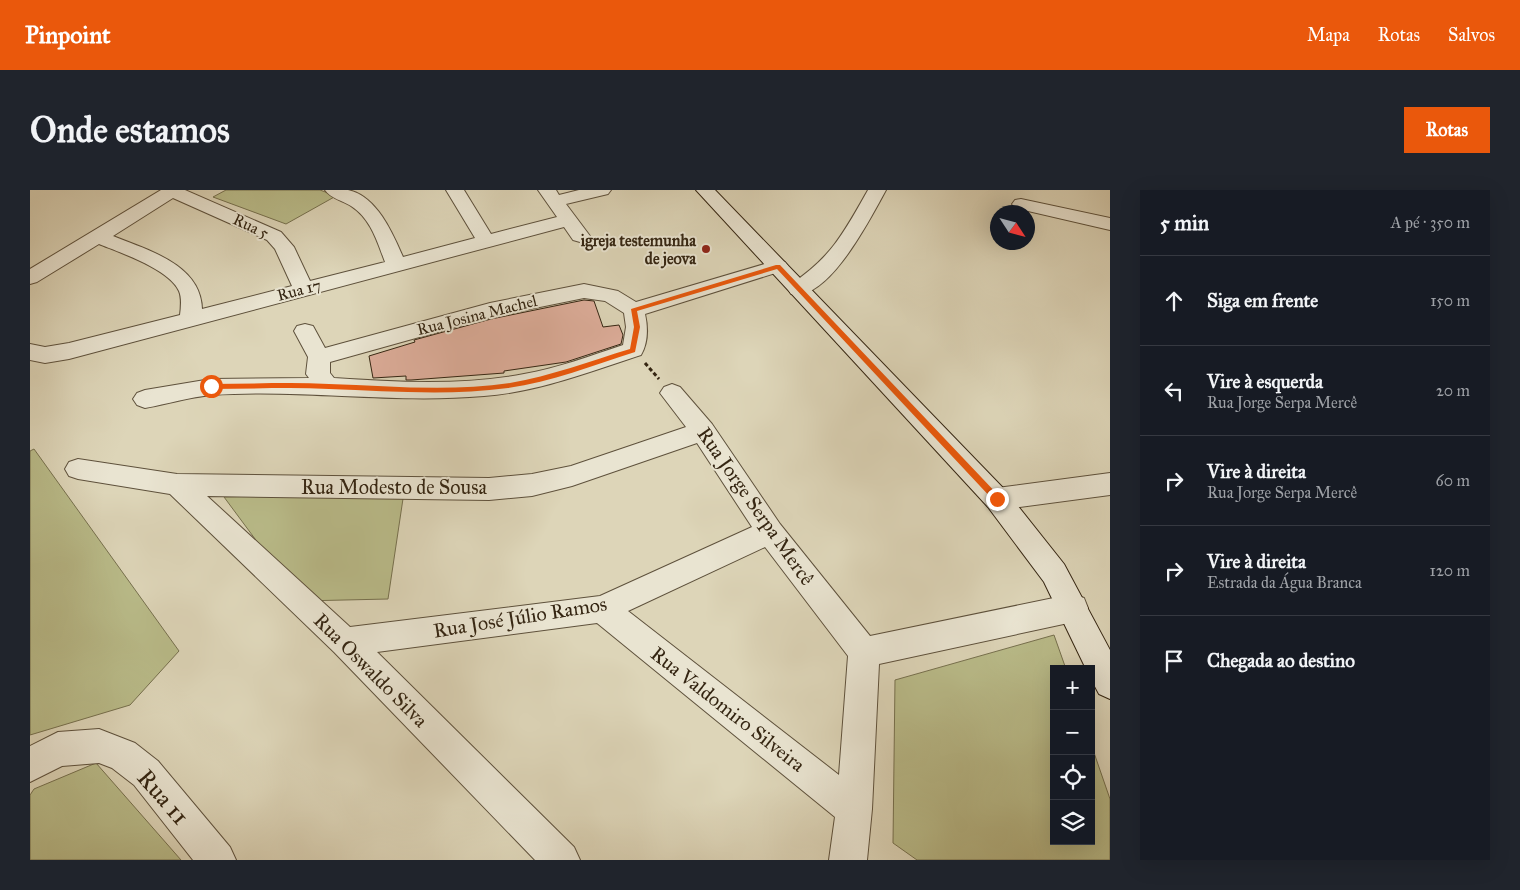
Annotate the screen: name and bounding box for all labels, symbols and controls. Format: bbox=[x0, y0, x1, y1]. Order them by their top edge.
text: Pinpoint bbox=[25, 20, 111, 50]
text: Mapa bbox=[1307, 24, 1350, 46]
text: Rotas bbox=[1378, 24, 1420, 46]
text: Salvos bbox=[1448, 24, 1495, 46]
button: Rotas bbox=[1404, 107, 1490, 153]
text: Onde estamos bbox=[30, 109, 230, 152]
north arrow bbox=[990, 205, 1035, 250]
street label: Rua 5 bbox=[230, 210, 272, 243]
text: 5 min bbox=[1160, 210, 1209, 236]
text: A pé · 350 m bbox=[1391, 213, 1470, 232]
place label: igreja testemunha de jeova bbox=[581, 231, 697, 269]
marker: igreja testemunha de jeova bbox=[700, 243, 712, 255]
street label: Rua 17 bbox=[275, 275, 323, 305]
icon: ahead bbox=[1160, 287, 1188, 315]
text: Siga em frente bbox=[1207, 289, 1318, 312]
street label: Rua Josina Machel bbox=[415, 291, 540, 340]
text: 150 m bbox=[1430, 291, 1470, 310]
text: Vire à esquerda bbox=[1207, 370, 1323, 393]
route start bbox=[200, 375, 223, 398]
icon: left bbox=[1160, 377, 1188, 405]
text: 20 m bbox=[1436, 381, 1470, 400]
text: Rua Jorge Serpa Mercê bbox=[1207, 393, 1357, 412]
street label: Rua Jorge Serpa Mercê bbox=[692, 422, 820, 590]
text: Vire à direita bbox=[1207, 460, 1306, 483]
icon: right bbox=[1160, 467, 1188, 495]
text: 60 m bbox=[1436, 471, 1470, 490]
street label: Rua Modesto de Sousa bbox=[301, 475, 488, 499]
text: Rua Jorge Serpa Mercê bbox=[1207, 483, 1357, 502]
route end bbox=[986, 488, 1009, 511]
text: Vire à direita bbox=[1207, 550, 1306, 573]
icon: right bbox=[1160, 557, 1188, 585]
text: 120 m bbox=[1430, 561, 1470, 580]
text: Estrada da Água Branca bbox=[1207, 573, 1362, 592]
street label: Rua José Júlio Ramos bbox=[431, 591, 609, 644]
street label: Rua Oswaldo Silva bbox=[309, 608, 433, 732]
street label: Rua Valdomiro Silveira bbox=[646, 641, 810, 777]
icon: arrive bbox=[1160, 647, 1188, 675]
text: Chegada ao destino bbox=[1207, 649, 1355, 672]
map controls bbox=[1050, 665, 1095, 845]
button: + bbox=[1050, 665, 1095, 710]
button: − bbox=[1050, 710, 1095, 755]
button: locate bbox=[1050, 755, 1095, 800]
street label: Rua 11 bbox=[131, 763, 195, 831]
button: layers bbox=[1050, 800, 1095, 845]

